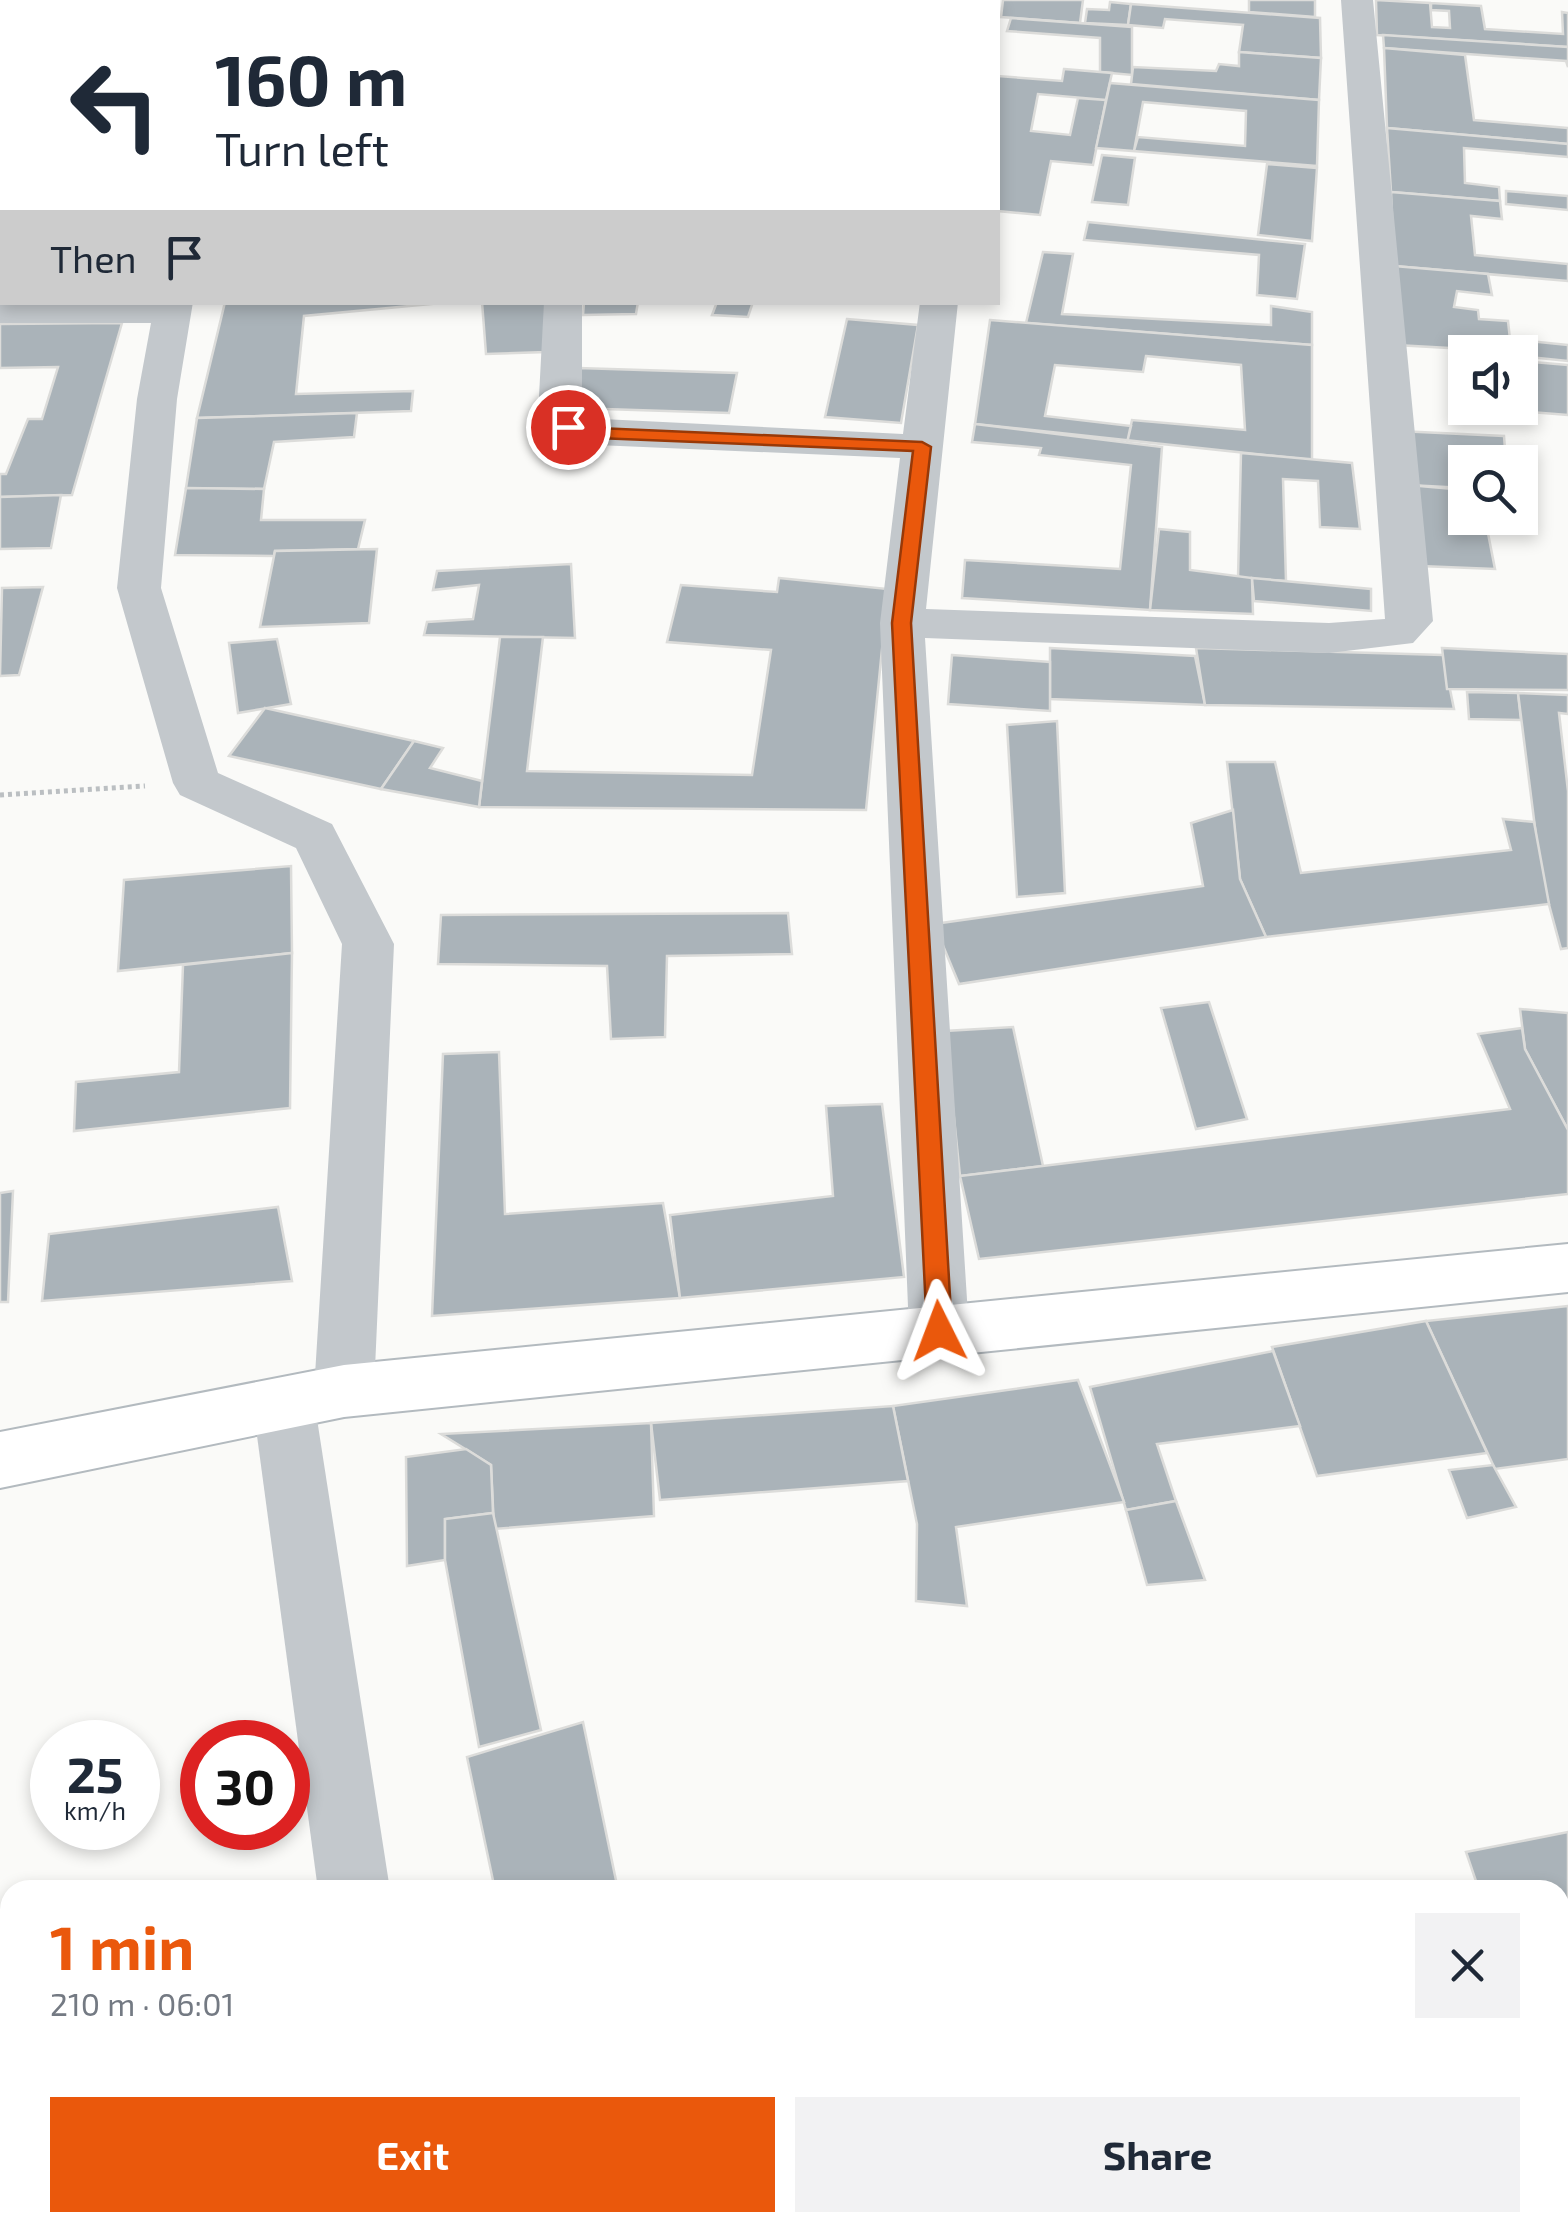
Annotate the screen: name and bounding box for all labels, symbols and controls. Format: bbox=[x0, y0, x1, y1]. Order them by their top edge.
text: 160 m bbox=[215, 36, 408, 120]
icon: left bbox=[50, 40, 180, 170]
text: Turn left bbox=[215, 121, 389, 175]
icon: arrive bbox=[157, 230, 212, 285]
text: Then bbox=[50, 235, 137, 281]
map controls bbox=[1448, 335, 1538, 535]
button: sound bbox=[1448, 335, 1538, 425]
pin bbox=[526, 385, 611, 470]
icon: arrive bbox=[541, 400, 596, 455]
button: search bbox=[1448, 445, 1538, 535]
position arrow bbox=[887, 1279, 991, 1383]
speed limit sign: 30 bbox=[180, 1720, 310, 1850]
text: 25 bbox=[67, 1743, 123, 1803]
text: km/h bbox=[64, 1795, 126, 1825]
text: 1 min bbox=[50, 1910, 194, 1982]
button: close bbox=[1415, 1913, 1520, 2018]
text: 210 m · 06:01 bbox=[50, 1984, 234, 2022]
button: Exit bbox=[50, 2097, 775, 2212]
button: Share bbox=[795, 2097, 1520, 2212]

